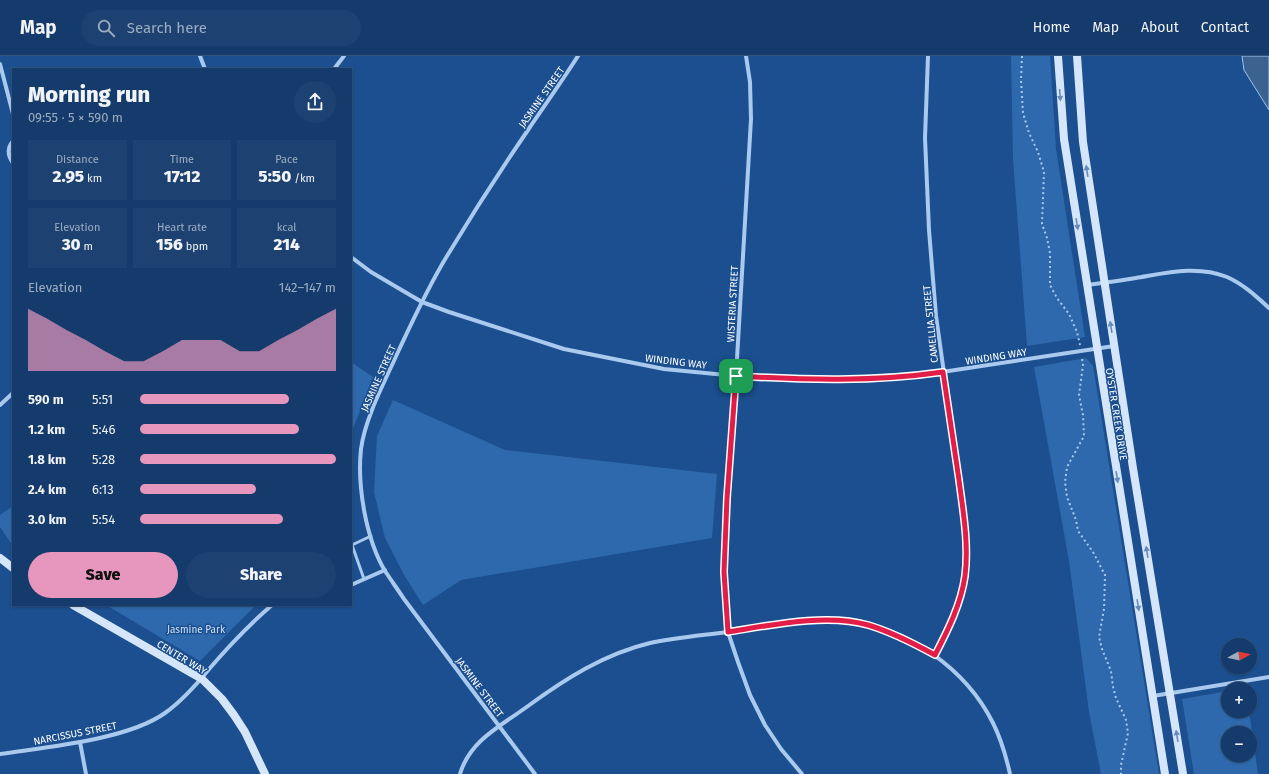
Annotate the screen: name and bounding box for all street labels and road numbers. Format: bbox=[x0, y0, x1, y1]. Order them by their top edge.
street label: JASMINE STREET bbox=[516, 64, 568, 131]
street label: WISTERIA STREET bbox=[725, 265, 741, 343]
street label: CAMELLIA STREET bbox=[921, 284, 941, 363]
street label: JASMINE STREET bbox=[359, 342, 399, 414]
street label: WINDING WAY bbox=[964, 346, 1028, 368]
street label: WINDING WAY bbox=[644, 352, 708, 372]
street label: OYSTER CREEK DRIVE bbox=[1103, 367, 1129, 461]
street label: CENTER WAY bbox=[154, 638, 209, 678]
street label: JASMINE STREET bbox=[453, 655, 506, 721]
street label: NARCISSUS STREET bbox=[32, 720, 119, 748]

